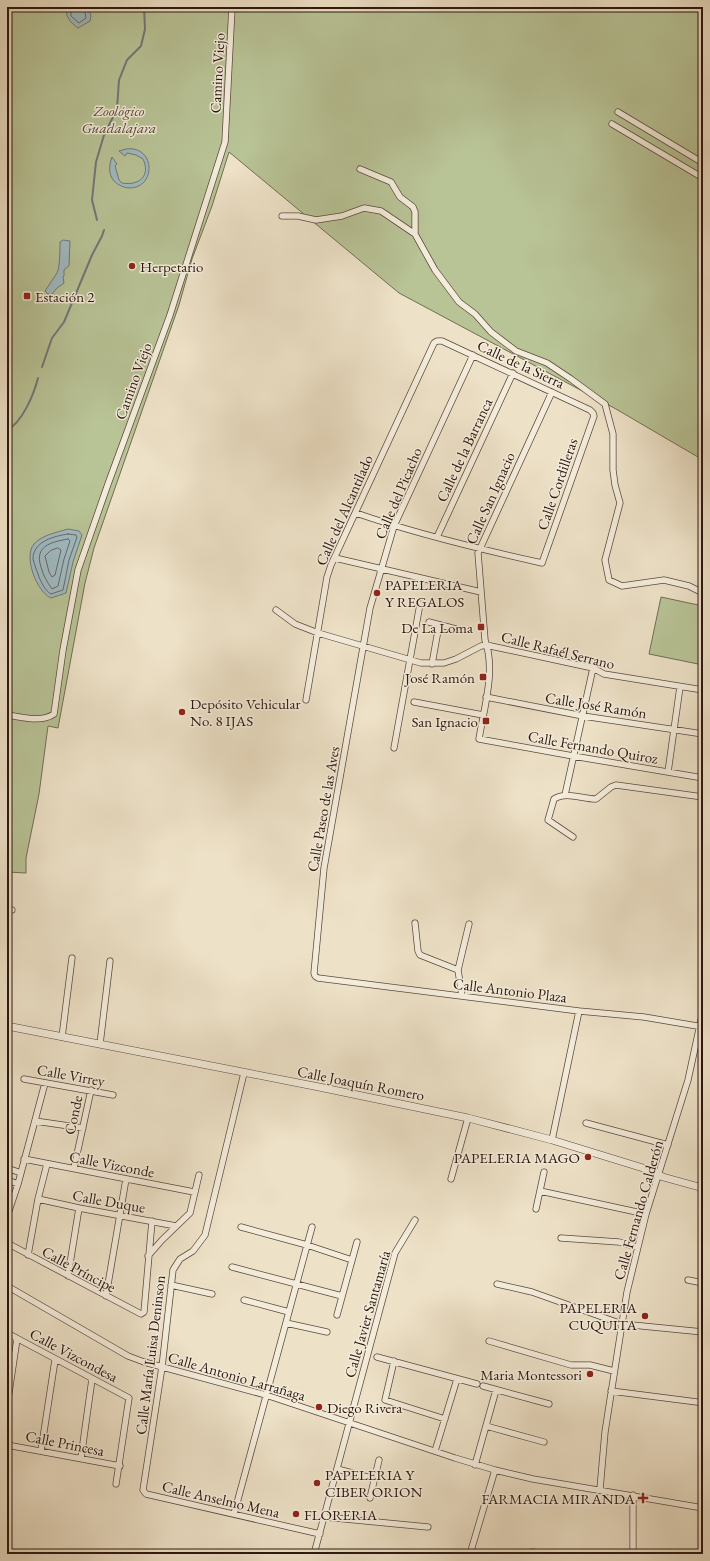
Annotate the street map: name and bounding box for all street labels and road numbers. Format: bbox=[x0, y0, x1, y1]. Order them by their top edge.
street label: Camino Viejo bbox=[205, 32, 229, 114]
street label: Calle de la Sierra bbox=[474, 335, 568, 393]
street label: Camino Viejo bbox=[110, 340, 156, 422]
street label: Calle de la Barranca bbox=[432, 395, 496, 505]
street label: Calle Cordilleras bbox=[532, 435, 582, 532]
street label: Calle del Picacho bbox=[370, 444, 426, 542]
street label: Calle San Ignacio bbox=[461, 449, 519, 547]
street label: Calle del Alcantilado bbox=[311, 452, 377, 568]
street label: Calle Rafaél Serrano bbox=[499, 627, 617, 673]
street label: Calle José Ramón bbox=[544, 688, 648, 722]
street label: Calle Fernando Quiroz bbox=[527, 726, 660, 768]
street label: Calle Paseo de las Aves bbox=[303, 745, 343, 873]
street label: Calle Antonio Plaza bbox=[452, 974, 568, 1006]
street label: Calle Virrey bbox=[36, 1060, 107, 1090]
street label: Calle Joaquín Romero bbox=[296, 1061, 426, 1105]
street label: Conde bbox=[60, 1094, 86, 1136]
street label: Calle Fernando Calderón bbox=[609, 1138, 667, 1282]
street label: Calle Vizconde bbox=[68, 1146, 156, 1182]
street label: Calle Duque bbox=[71, 1185, 147, 1217]
street label: Calle Príncipe bbox=[39, 1242, 119, 1296]
street label: Calle Javier Santamaría bbox=[340, 1248, 394, 1380]
street label: Calle María Luisa Deninson bbox=[131, 1274, 169, 1436]
street label: Calle Vizcondesa bbox=[27, 1324, 121, 1386]
street label: Calle Antonio Larrañaga bbox=[166, 1347, 308, 1405]
street label: Calle Princesa bbox=[24, 1426, 106, 1460]
street label: Calle Anselmo Mena bbox=[160, 1476, 282, 1522]

